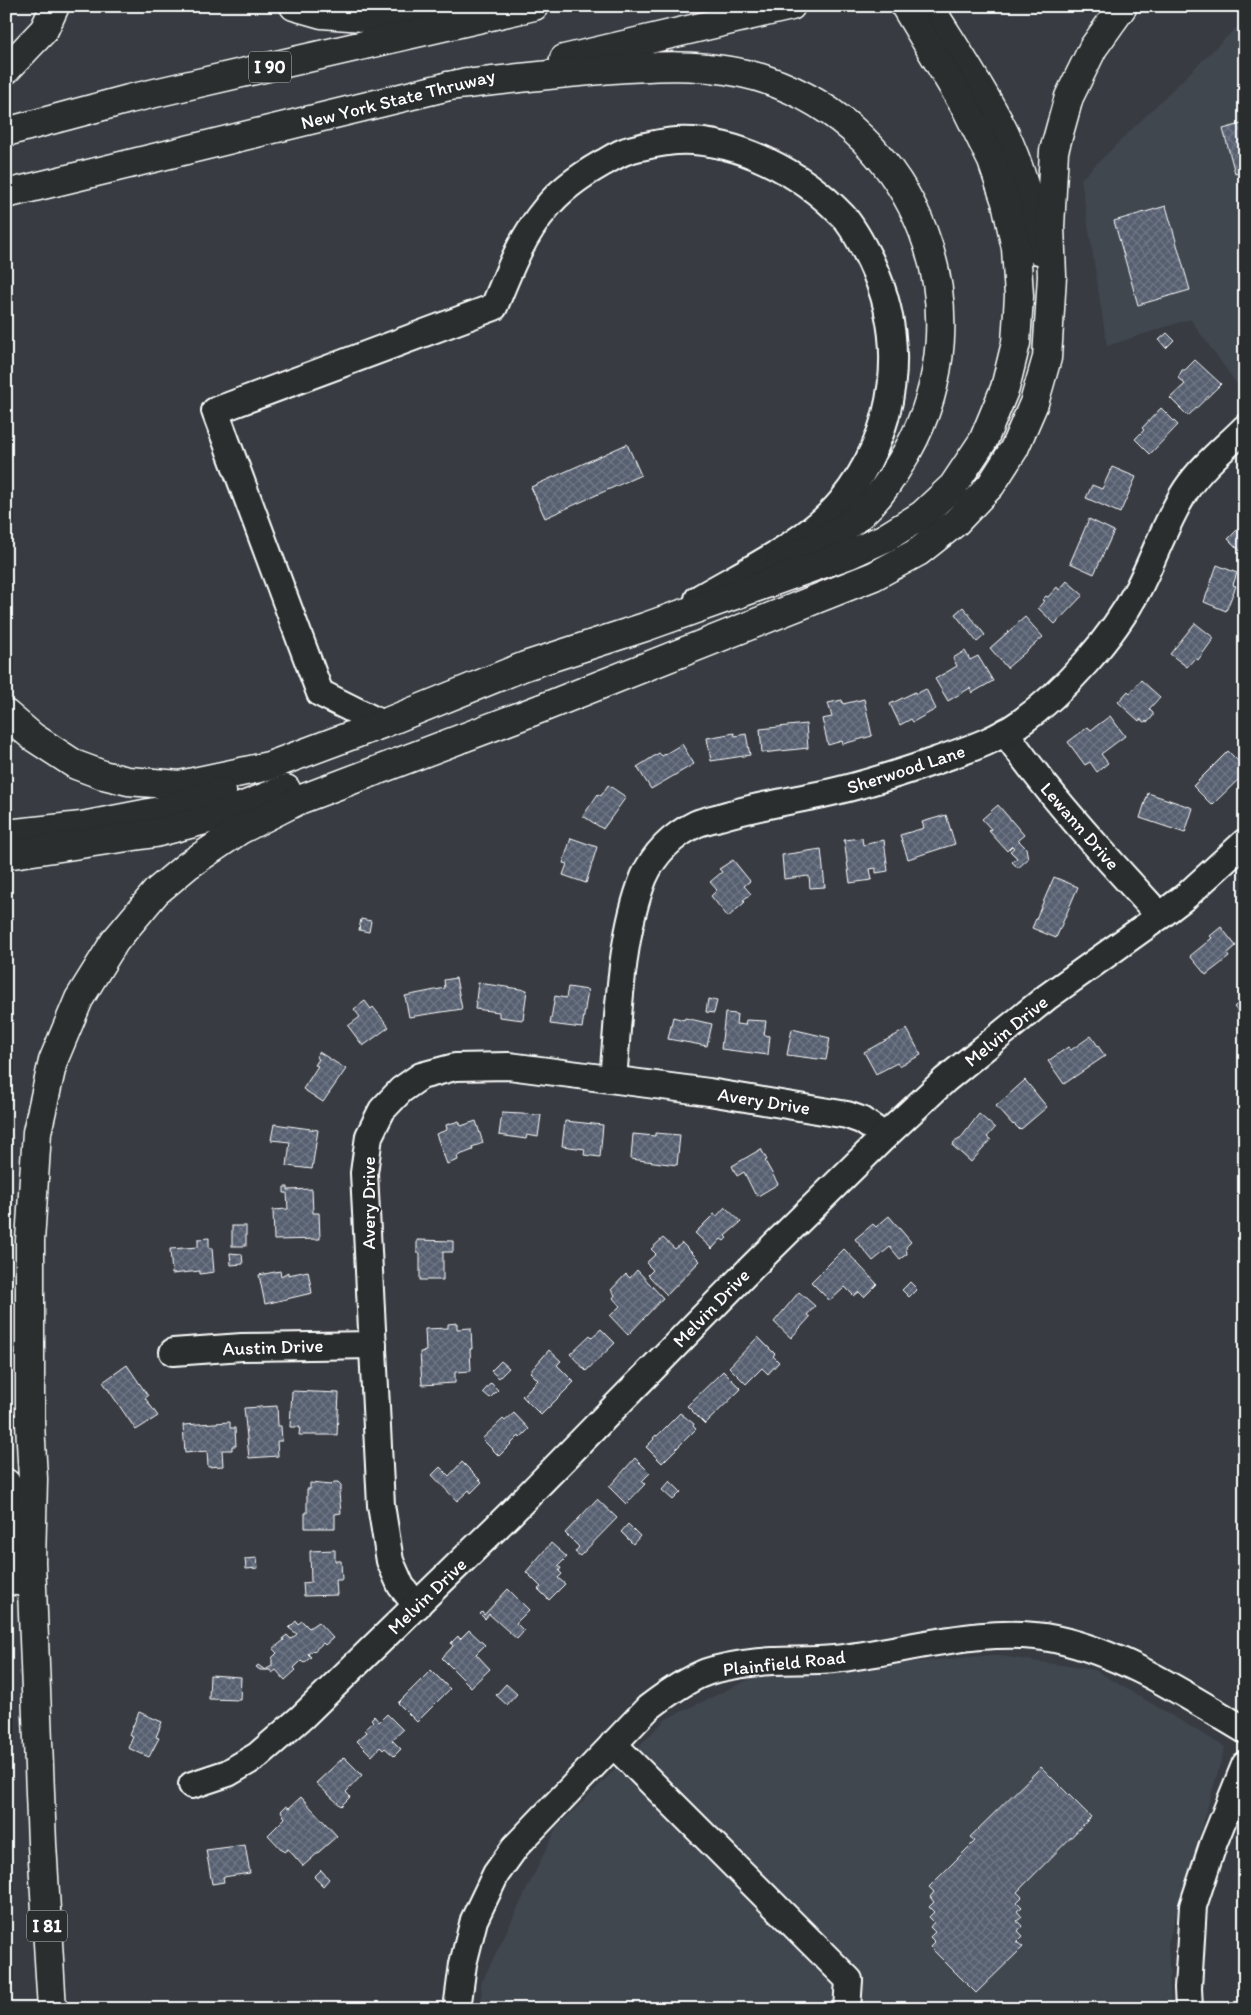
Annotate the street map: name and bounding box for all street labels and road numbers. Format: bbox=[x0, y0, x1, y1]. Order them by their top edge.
road number: I 90 bbox=[249, 52, 291, 82]
street label: New York State Thruway bbox=[298, 64, 498, 134]
street label: Sherwood Lane bbox=[844, 739, 968, 799]
street label: Lewann Drive bbox=[1036, 777, 1124, 875]
street label: Melvin Drive bbox=[960, 990, 1052, 1072]
street label: Avery Drive bbox=[716, 1082, 812, 1120]
street label: Avery Drive bbox=[357, 1156, 380, 1250]
street label: Melvin Drive bbox=[668, 1264, 754, 1352]
street label: Austin Drive bbox=[222, 1334, 324, 1360]
street label: Melvin Drive bbox=[383, 1553, 471, 1639]
street label: Plainfield Road bbox=[722, 1645, 846, 1681]
road number: I 81 bbox=[27, 1910, 67, 1942]

